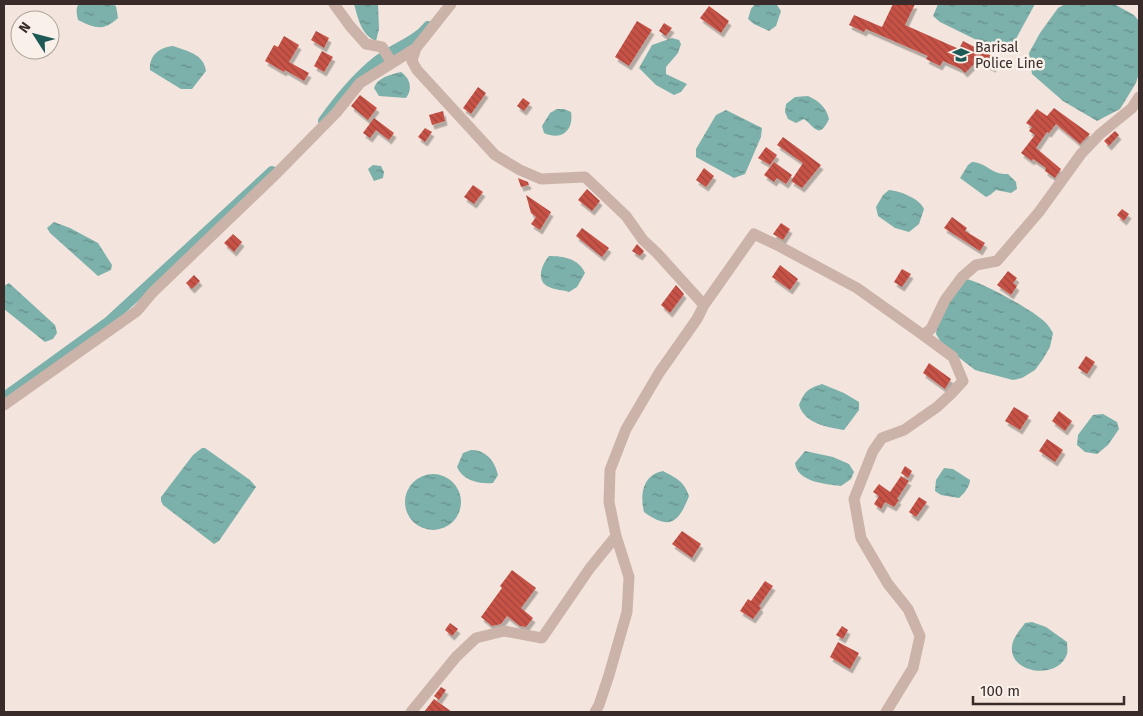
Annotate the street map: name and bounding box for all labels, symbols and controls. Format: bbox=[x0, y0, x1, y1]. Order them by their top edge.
north arrow bbox=[10, 10, 60, 60]
text: N bbox=[15, 19, 34, 36]
place label: Barisal Police Line bbox=[975, 39, 1043, 72]
school or university icon: Barisal Police Line bbox=[951, 45, 971, 65]
scale bar bbox=[973, 674, 1124, 706]
text: 100 m bbox=[980, 682, 1020, 700]

